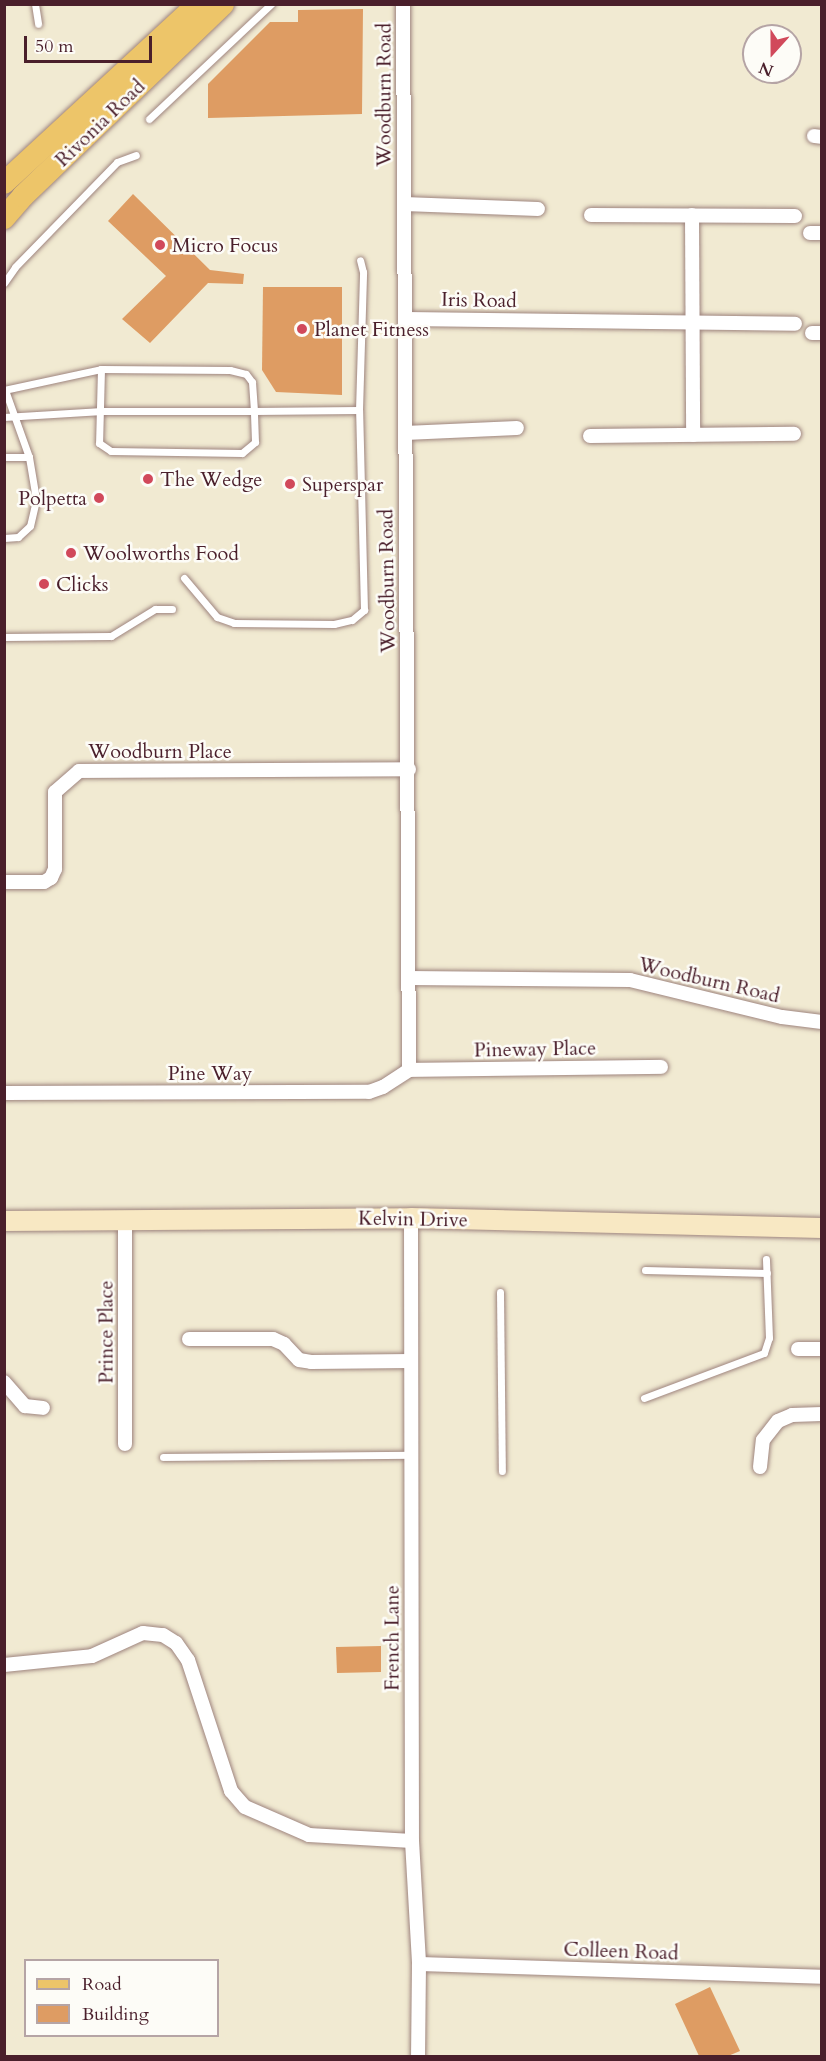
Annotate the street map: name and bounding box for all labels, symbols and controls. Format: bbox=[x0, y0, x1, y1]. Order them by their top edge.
street label: Woodburn Road bbox=[372, 23, 396, 167]
scale bar bbox=[27, 24, 154, 62]
north arrow bbox=[742, 24, 802, 84]
text: 50 m bbox=[35, 34, 74, 59]
text: N bbox=[756, 56, 777, 82]
street label: Rivonia Road bbox=[50, 74, 150, 172]
place label: Micro Focus bbox=[172, 233, 278, 257]
marker: Micro Focus bbox=[153, 238, 167, 252]
street label: Iris Road bbox=[441, 287, 517, 313]
place label: Planet Fitness bbox=[314, 317, 429, 341]
marker: Planet Fitness bbox=[295, 322, 309, 336]
place label: The Wedge bbox=[160, 467, 262, 491]
marker: The Wedge bbox=[141, 472, 155, 486]
place label: Superspar bbox=[302, 472, 383, 496]
marker: Superspar bbox=[283, 477, 297, 491]
place label: Polpetta bbox=[18, 486, 87, 510]
marker: Polpetta bbox=[92, 491, 106, 505]
street label: Woodburn Road bbox=[374, 509, 400, 653]
place label: Woolworths Food bbox=[83, 541, 239, 565]
marker: Woolworths Food bbox=[64, 546, 78, 560]
place label: Clicks bbox=[56, 572, 109, 596]
marker: Clicks bbox=[37, 577, 51, 591]
street label: Woodburn Place bbox=[88, 739, 232, 763]
street label: Woodburn Road bbox=[636, 952, 782, 1008]
street label: Pineway Place bbox=[474, 1036, 596, 1062]
street label: Pine Way bbox=[168, 1061, 252, 1085]
street label: Kelvin Drive bbox=[358, 1206, 468, 1232]
street label: Prince Place bbox=[94, 1280, 118, 1384]
street label: French Lane bbox=[380, 1585, 404, 1691]
street label: Colleen Road bbox=[563, 1937, 679, 1965]
legend bbox=[24, 1959, 219, 2037]
text: Road bbox=[82, 1972, 122, 1997]
text: Building bbox=[82, 2002, 149, 2027]

